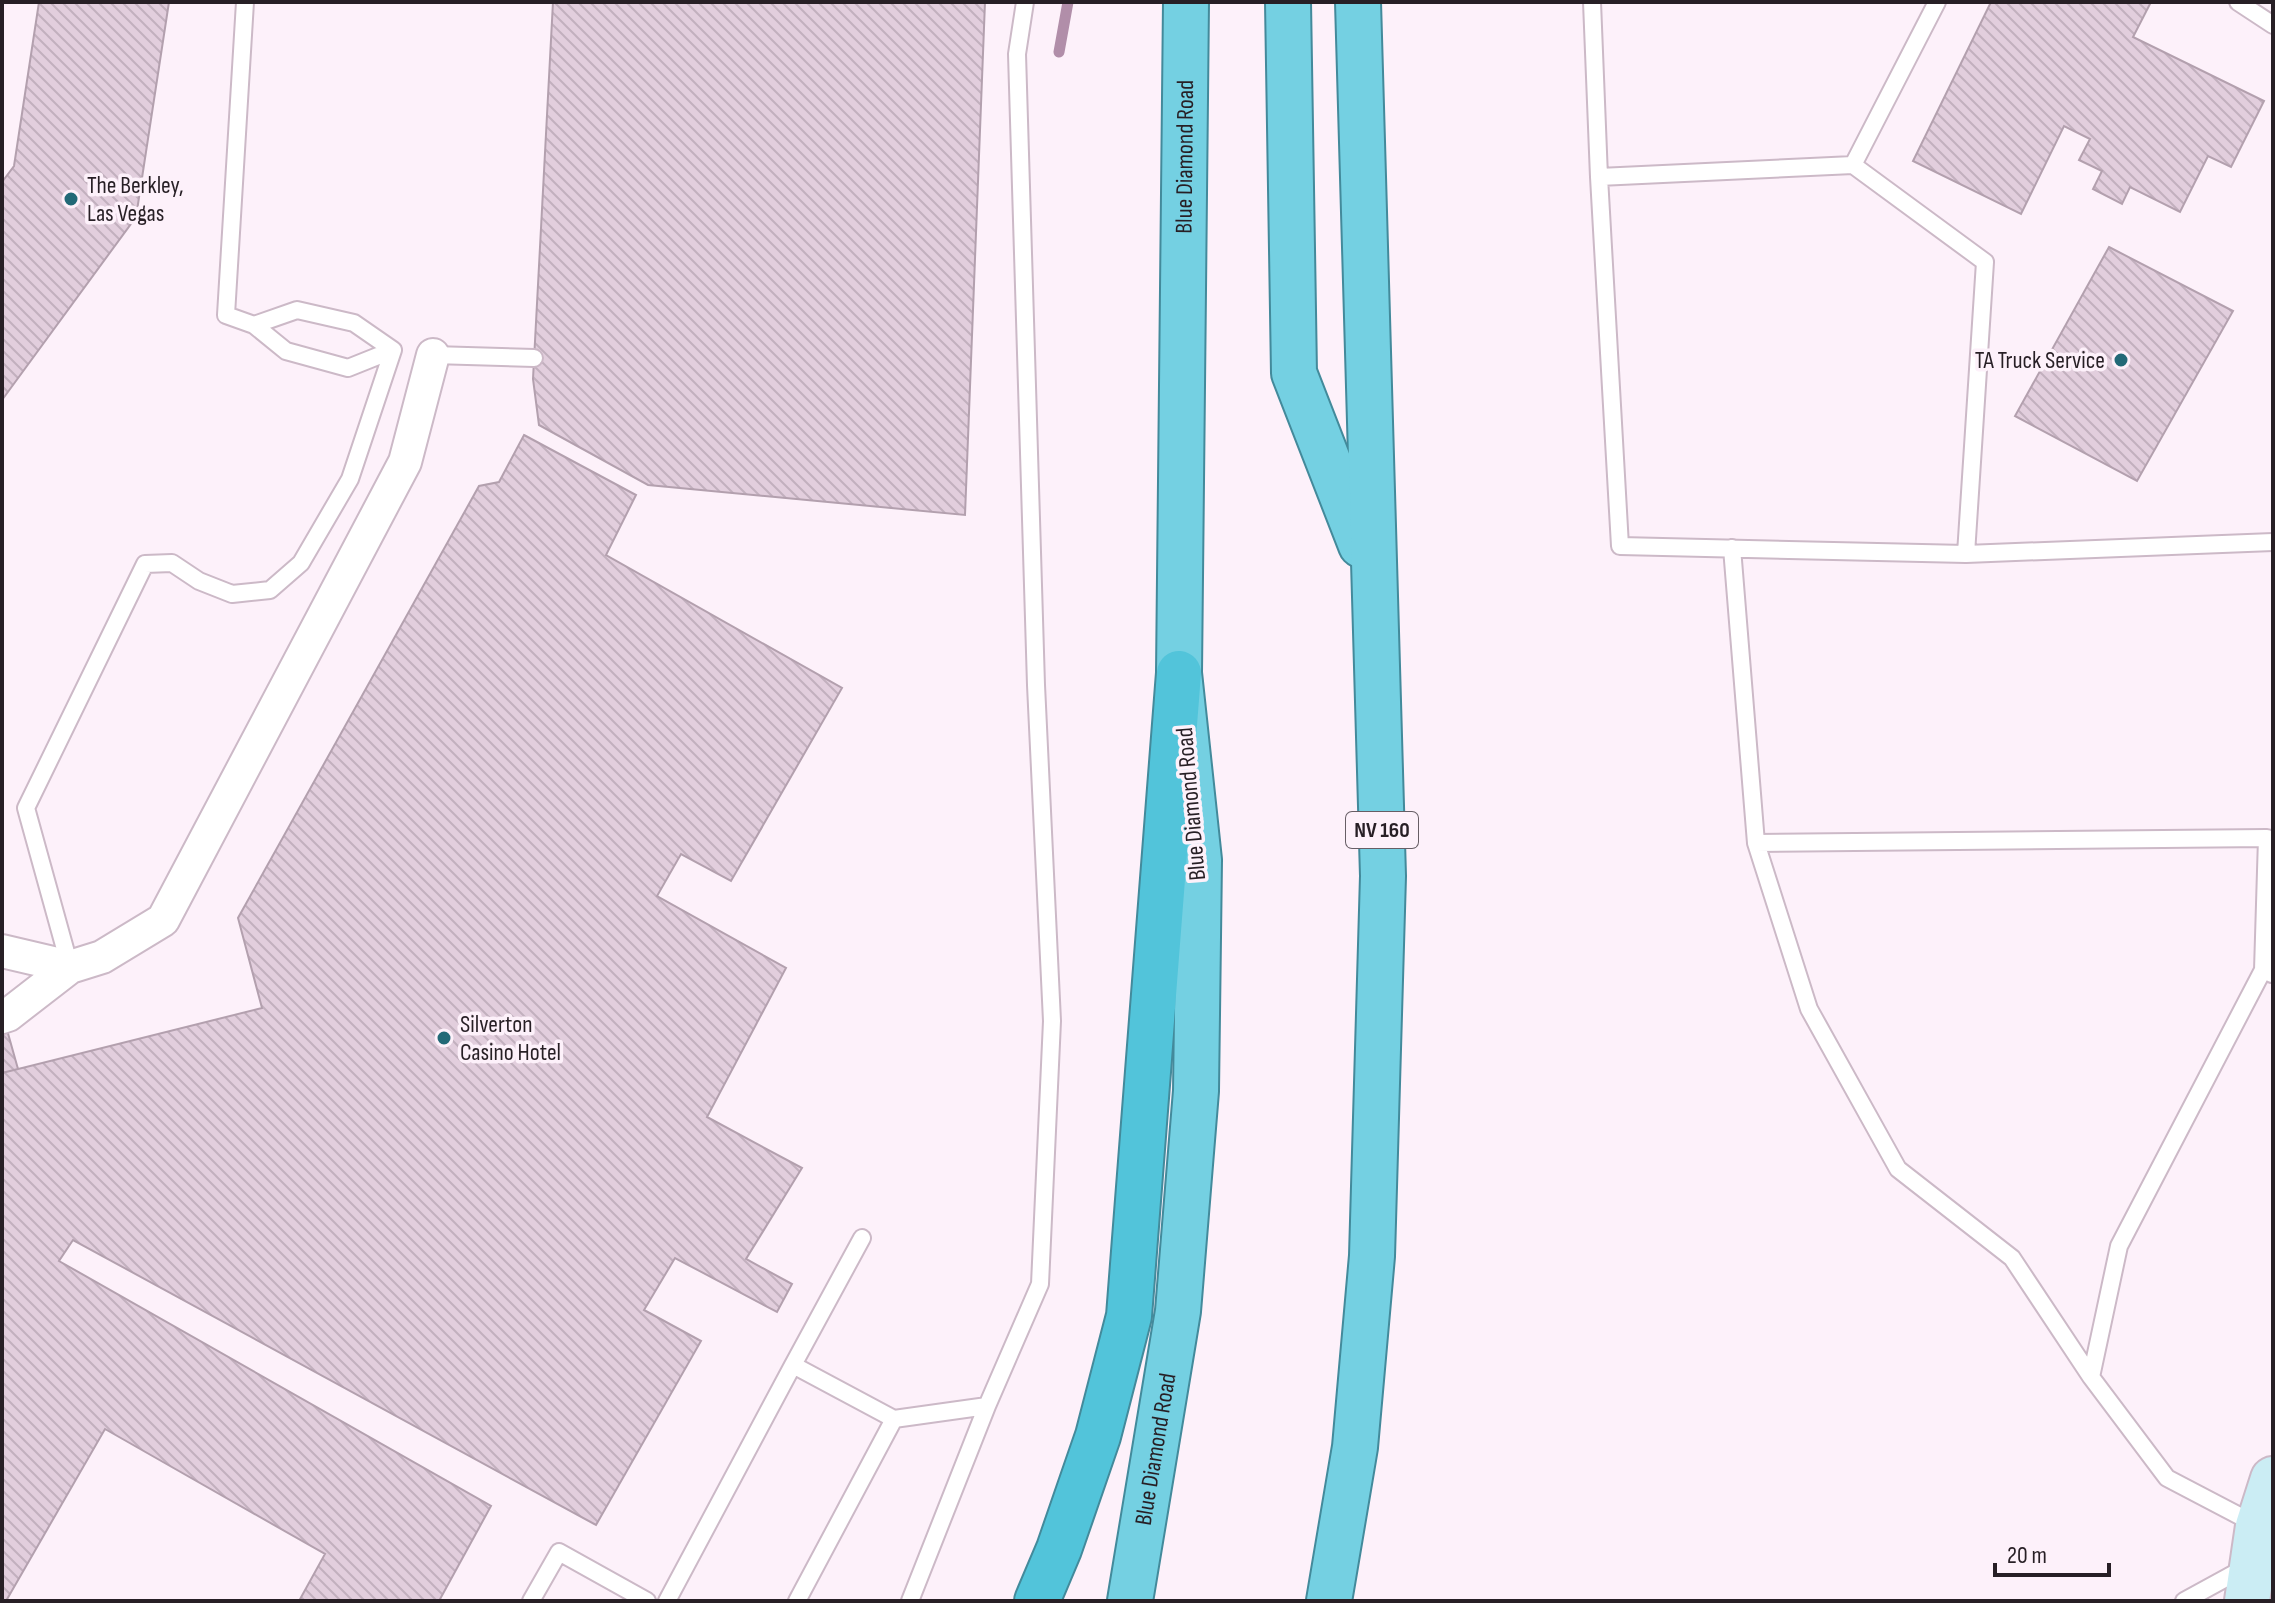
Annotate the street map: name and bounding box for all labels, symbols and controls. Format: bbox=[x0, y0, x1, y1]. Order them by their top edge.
street label: Blue Diamond Road bbox=[1169, 80, 1200, 234]
place label: The Berkley, Las Vegas bbox=[87, 171, 184, 228]
marker: The Berkley, Las Vegas bbox=[62, 190, 80, 208]
place label: TA Truck Service bbox=[1975, 346, 2105, 375]
marker: TA Truck Service bbox=[2112, 351, 2130, 369]
street label: Blue Diamond Road bbox=[1170, 726, 1212, 882]
road number: NV 160 bbox=[1346, 812, 1418, 848]
place label: Silverton Casino Hotel bbox=[460, 1010, 561, 1067]
marker: Silverton Casino Hotel bbox=[435, 1029, 453, 1047]
street label: Blue Diamond Road bbox=[1128, 1371, 1182, 1527]
scale bar bbox=[1995, 1527, 2109, 1577]
text: 20 m bbox=[2007, 1541, 2047, 1570]

